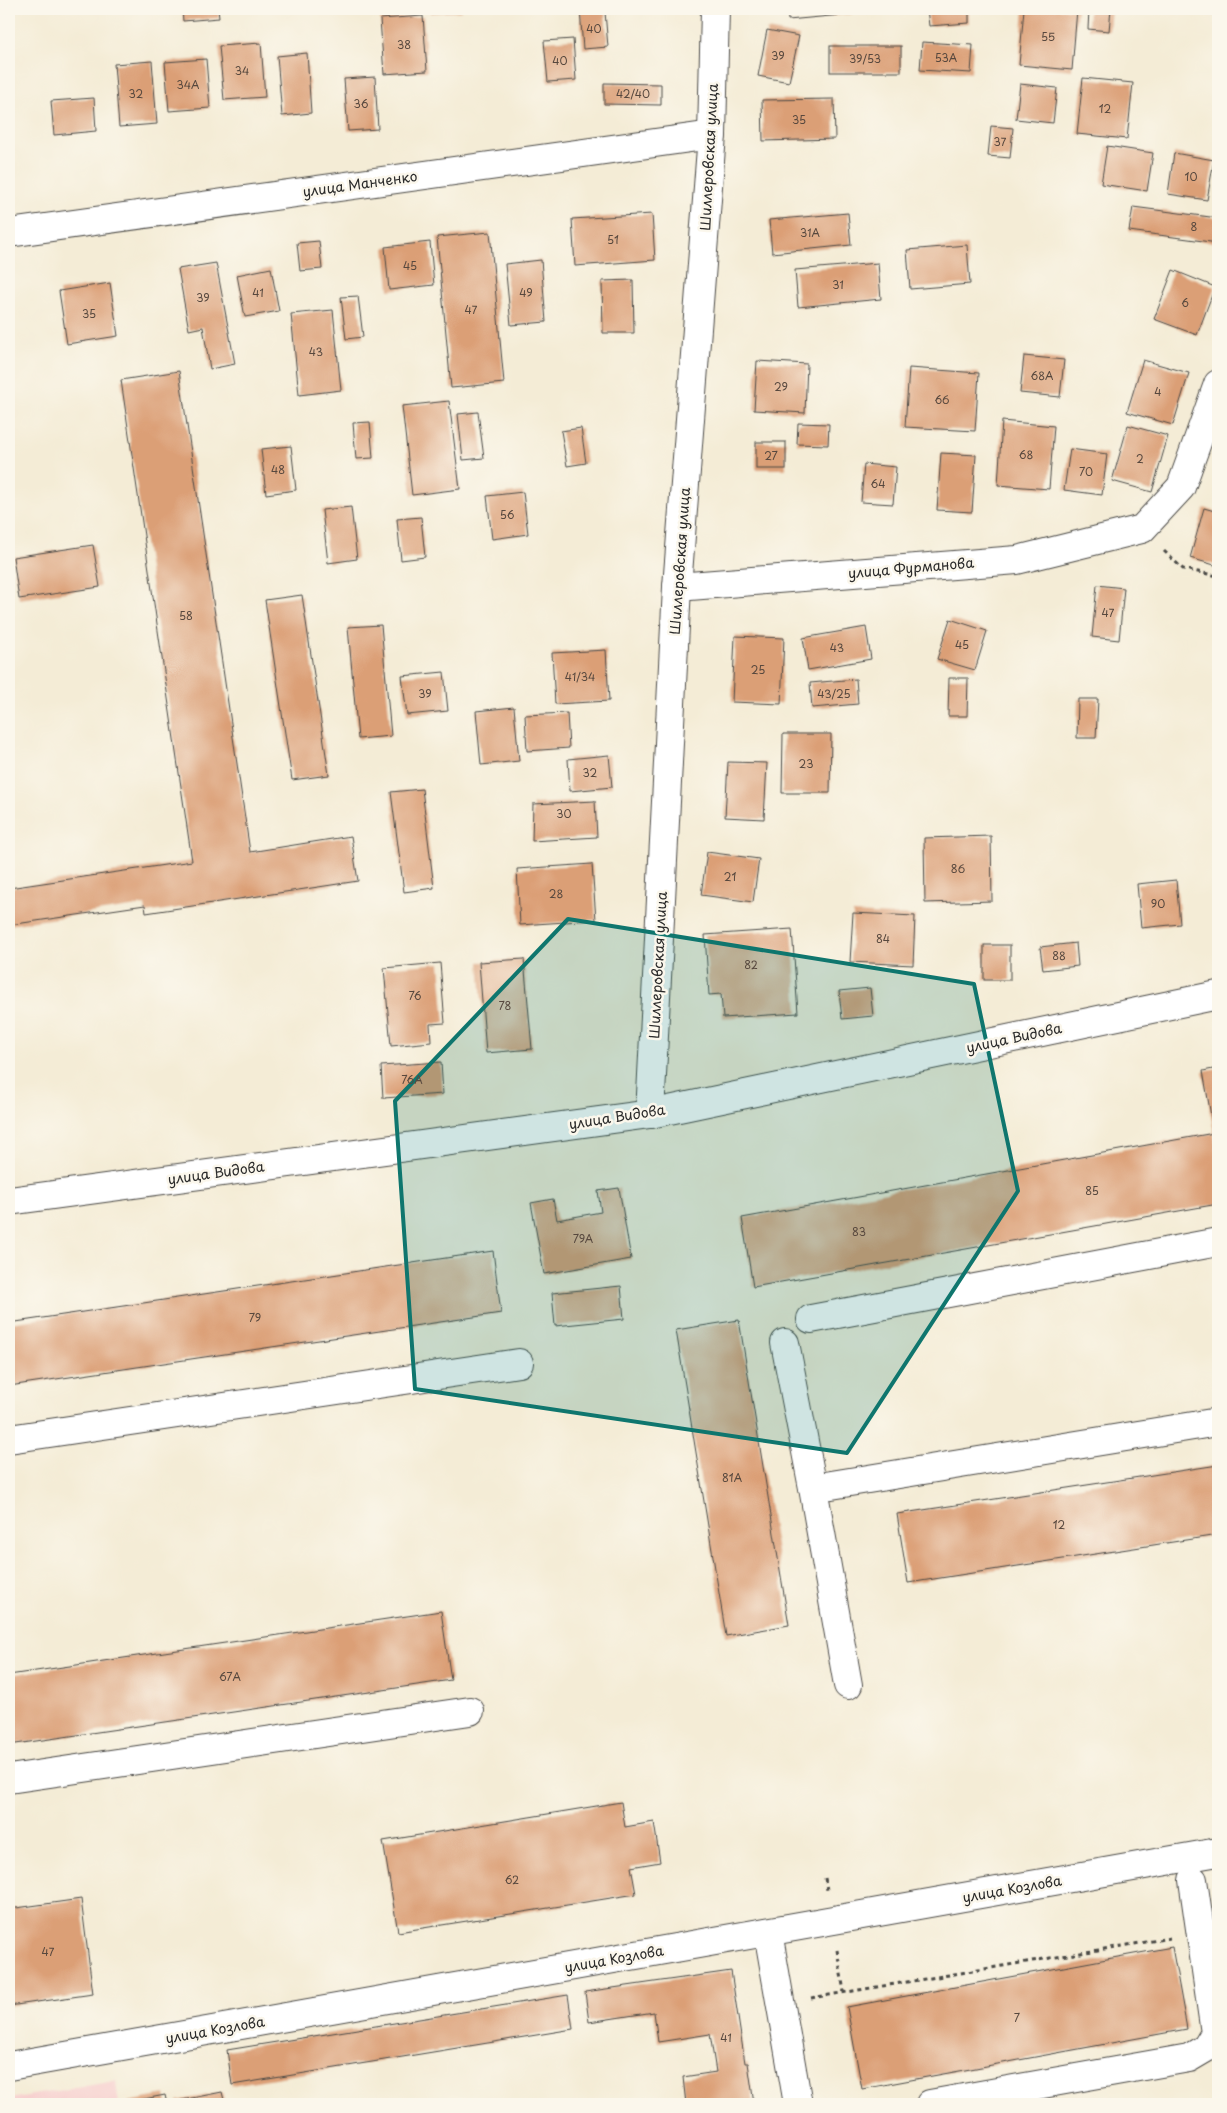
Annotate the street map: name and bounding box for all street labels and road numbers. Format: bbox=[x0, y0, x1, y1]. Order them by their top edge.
street label: Шиллеровская улица bbox=[694, 83, 723, 231]
street label: улица Манченко bbox=[301, 165, 419, 202]
street label: Шиллеровская улица bbox=[664, 486, 695, 635]
street label: улица Фурманова bbox=[847, 552, 975, 583]
street label: Шиллеровская улица bbox=[643, 891, 672, 1039]
street label: улица Видова bbox=[964, 1017, 1064, 1058]
street label: улица Видова bbox=[567, 1098, 667, 1134]
street label: улица Видова bbox=[166, 1155, 266, 1190]
street label: улица Козлова bbox=[961, 1869, 1064, 1908]
street label: улица Козлова bbox=[563, 1939, 666, 1978]
street label: улица Козлова bbox=[164, 2010, 267, 2049]

